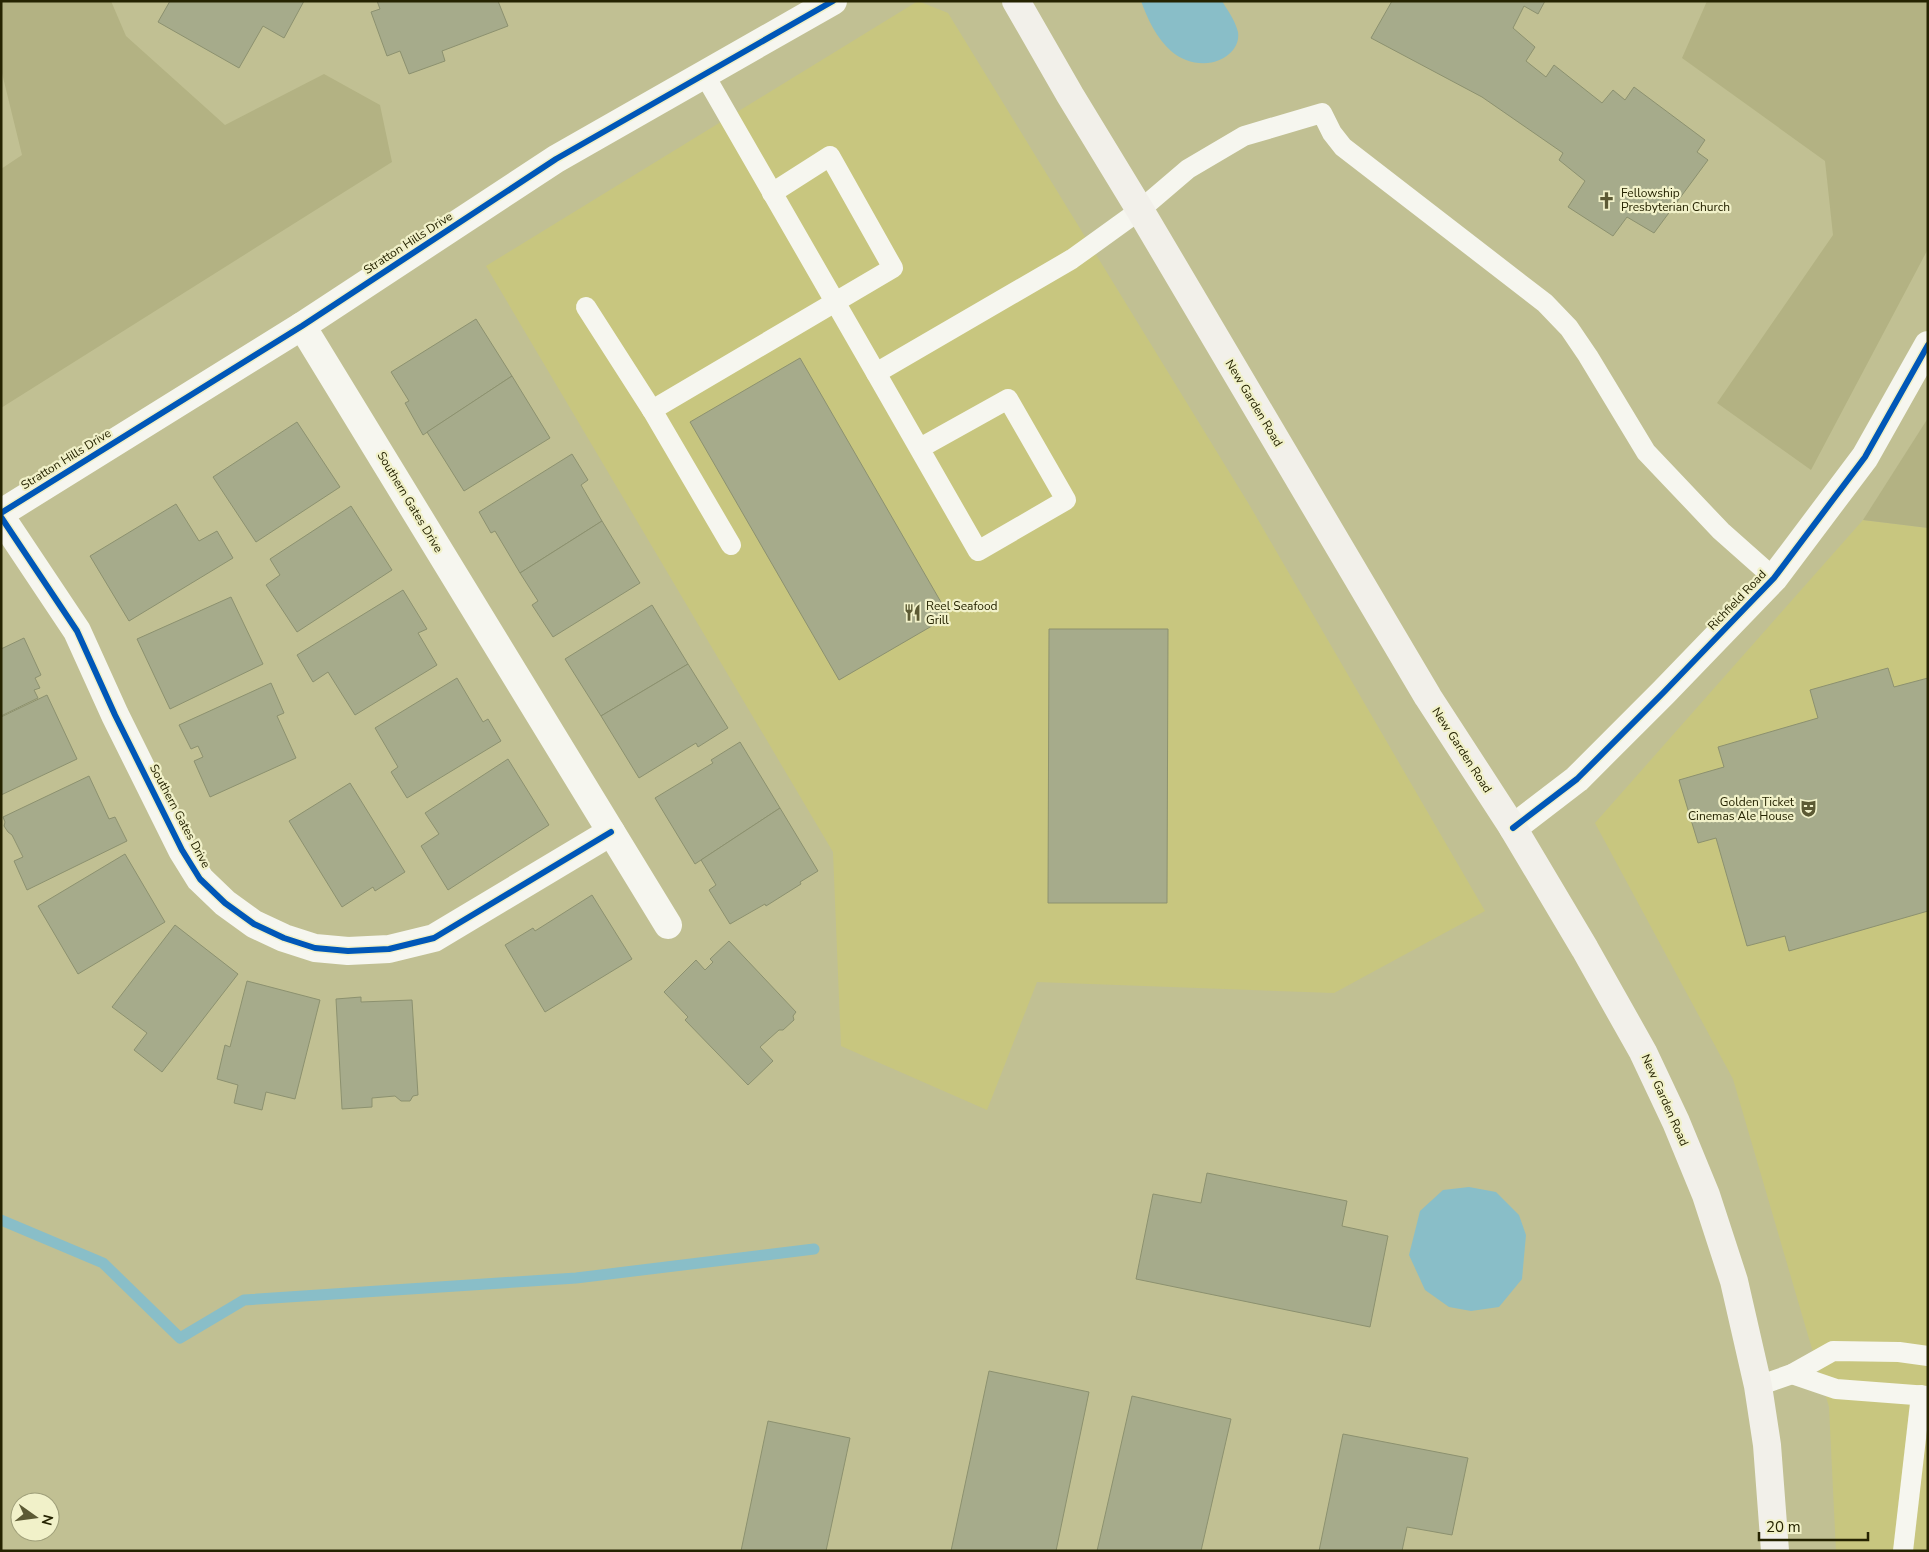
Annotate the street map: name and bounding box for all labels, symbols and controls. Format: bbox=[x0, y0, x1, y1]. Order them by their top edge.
place label: Fellowship Presbyterian Church bbox=[1621, 185, 1730, 215]
church icon: Fellowship Presbyterian Church bbox=[1597, 190, 1617, 210]
street label: Stratton Hills Drive bbox=[360, 208, 456, 278]
street label: New Garden Road bbox=[1222, 357, 1286, 449]
street label: Stratton Hills Drive bbox=[18, 425, 114, 493]
street label: Southern Gates Drive bbox=[373, 448, 447, 556]
street label: Richfield Road bbox=[1704, 566, 1770, 634]
place label: Reel Seafood Grill bbox=[926, 598, 998, 628]
restaurant icon: Reel Seafood Grill bbox=[902, 603, 922, 623]
street label: New Garden Road bbox=[1428, 704, 1496, 796]
street label: Southern Gates Drive bbox=[146, 761, 214, 871]
place label: Golden Ticket Cinemas Ale House bbox=[1688, 794, 1795, 824]
theatre icon: Golden Ticket Cinemas Ale House bbox=[1798, 799, 1818, 819]
street label: New Garden Road bbox=[1638, 1052, 1692, 1148]
north arrow bbox=[10, 1492, 60, 1542]
scale bar bbox=[1759, 1510, 1868, 1542]
text: N bbox=[37, 1513, 58, 1527]
text: 20 m bbox=[1766, 1517, 1801, 1537]

